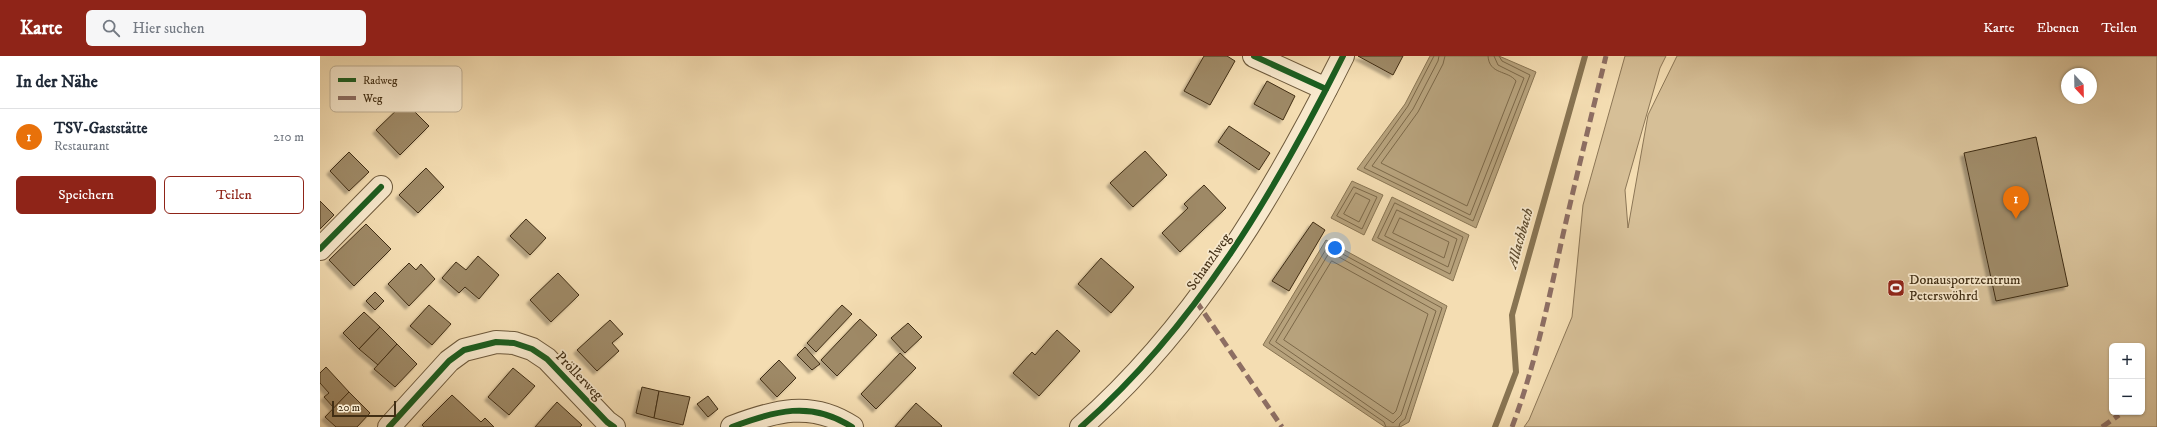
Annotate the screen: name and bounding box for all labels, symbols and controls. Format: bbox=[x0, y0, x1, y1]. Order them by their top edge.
search box bbox=[86, 10, 366, 46]
text: Karte bbox=[20, 17, 62, 40]
icon: search bbox=[100, 17, 122, 39]
text: Hier suchen bbox=[132, 19, 205, 38]
text: Karte bbox=[1983, 19, 2014, 37]
text: Ebenen bbox=[2036, 19, 2079, 37]
text: Teilen bbox=[2101, 19, 2137, 37]
legend bbox=[330, 66, 462, 112]
north arrow bbox=[2061, 68, 2097, 104]
text: In der Nähe bbox=[16, 71, 98, 93]
text: Radweg bbox=[363, 74, 398, 88]
text: Weg bbox=[362, 92, 383, 106]
text: TSV-Gaststätte bbox=[54, 119, 148, 138]
text: 1 bbox=[27, 129, 31, 145]
text: 210 m bbox=[273, 129, 304, 145]
text: Restaurant bbox=[54, 138, 110, 154]
button: Speichern bbox=[16, 176, 156, 214]
button: Teilen bbox=[164, 176, 304, 214]
pin: 1 bbox=[2003, 186, 2029, 219]
water label: Allachbach bbox=[1502, 206, 1538, 272]
street label: Schanzlweg bbox=[1183, 230, 1235, 294]
your location bbox=[1325, 238, 1345, 258]
place label: Donausportzentrum Peterswöhrd bbox=[1909, 271, 2021, 305]
sports icon: Donausportzentrum Peterswöhrd bbox=[1886, 278, 1906, 298]
map controls bbox=[2109, 343, 2145, 415]
button: + bbox=[2109, 343, 2145, 379]
street label: Pröllerweg bbox=[551, 348, 607, 404]
button: − bbox=[2109, 379, 2145, 415]
scale bar bbox=[332, 399, 396, 418]
text: 20 m bbox=[338, 401, 360, 415]

